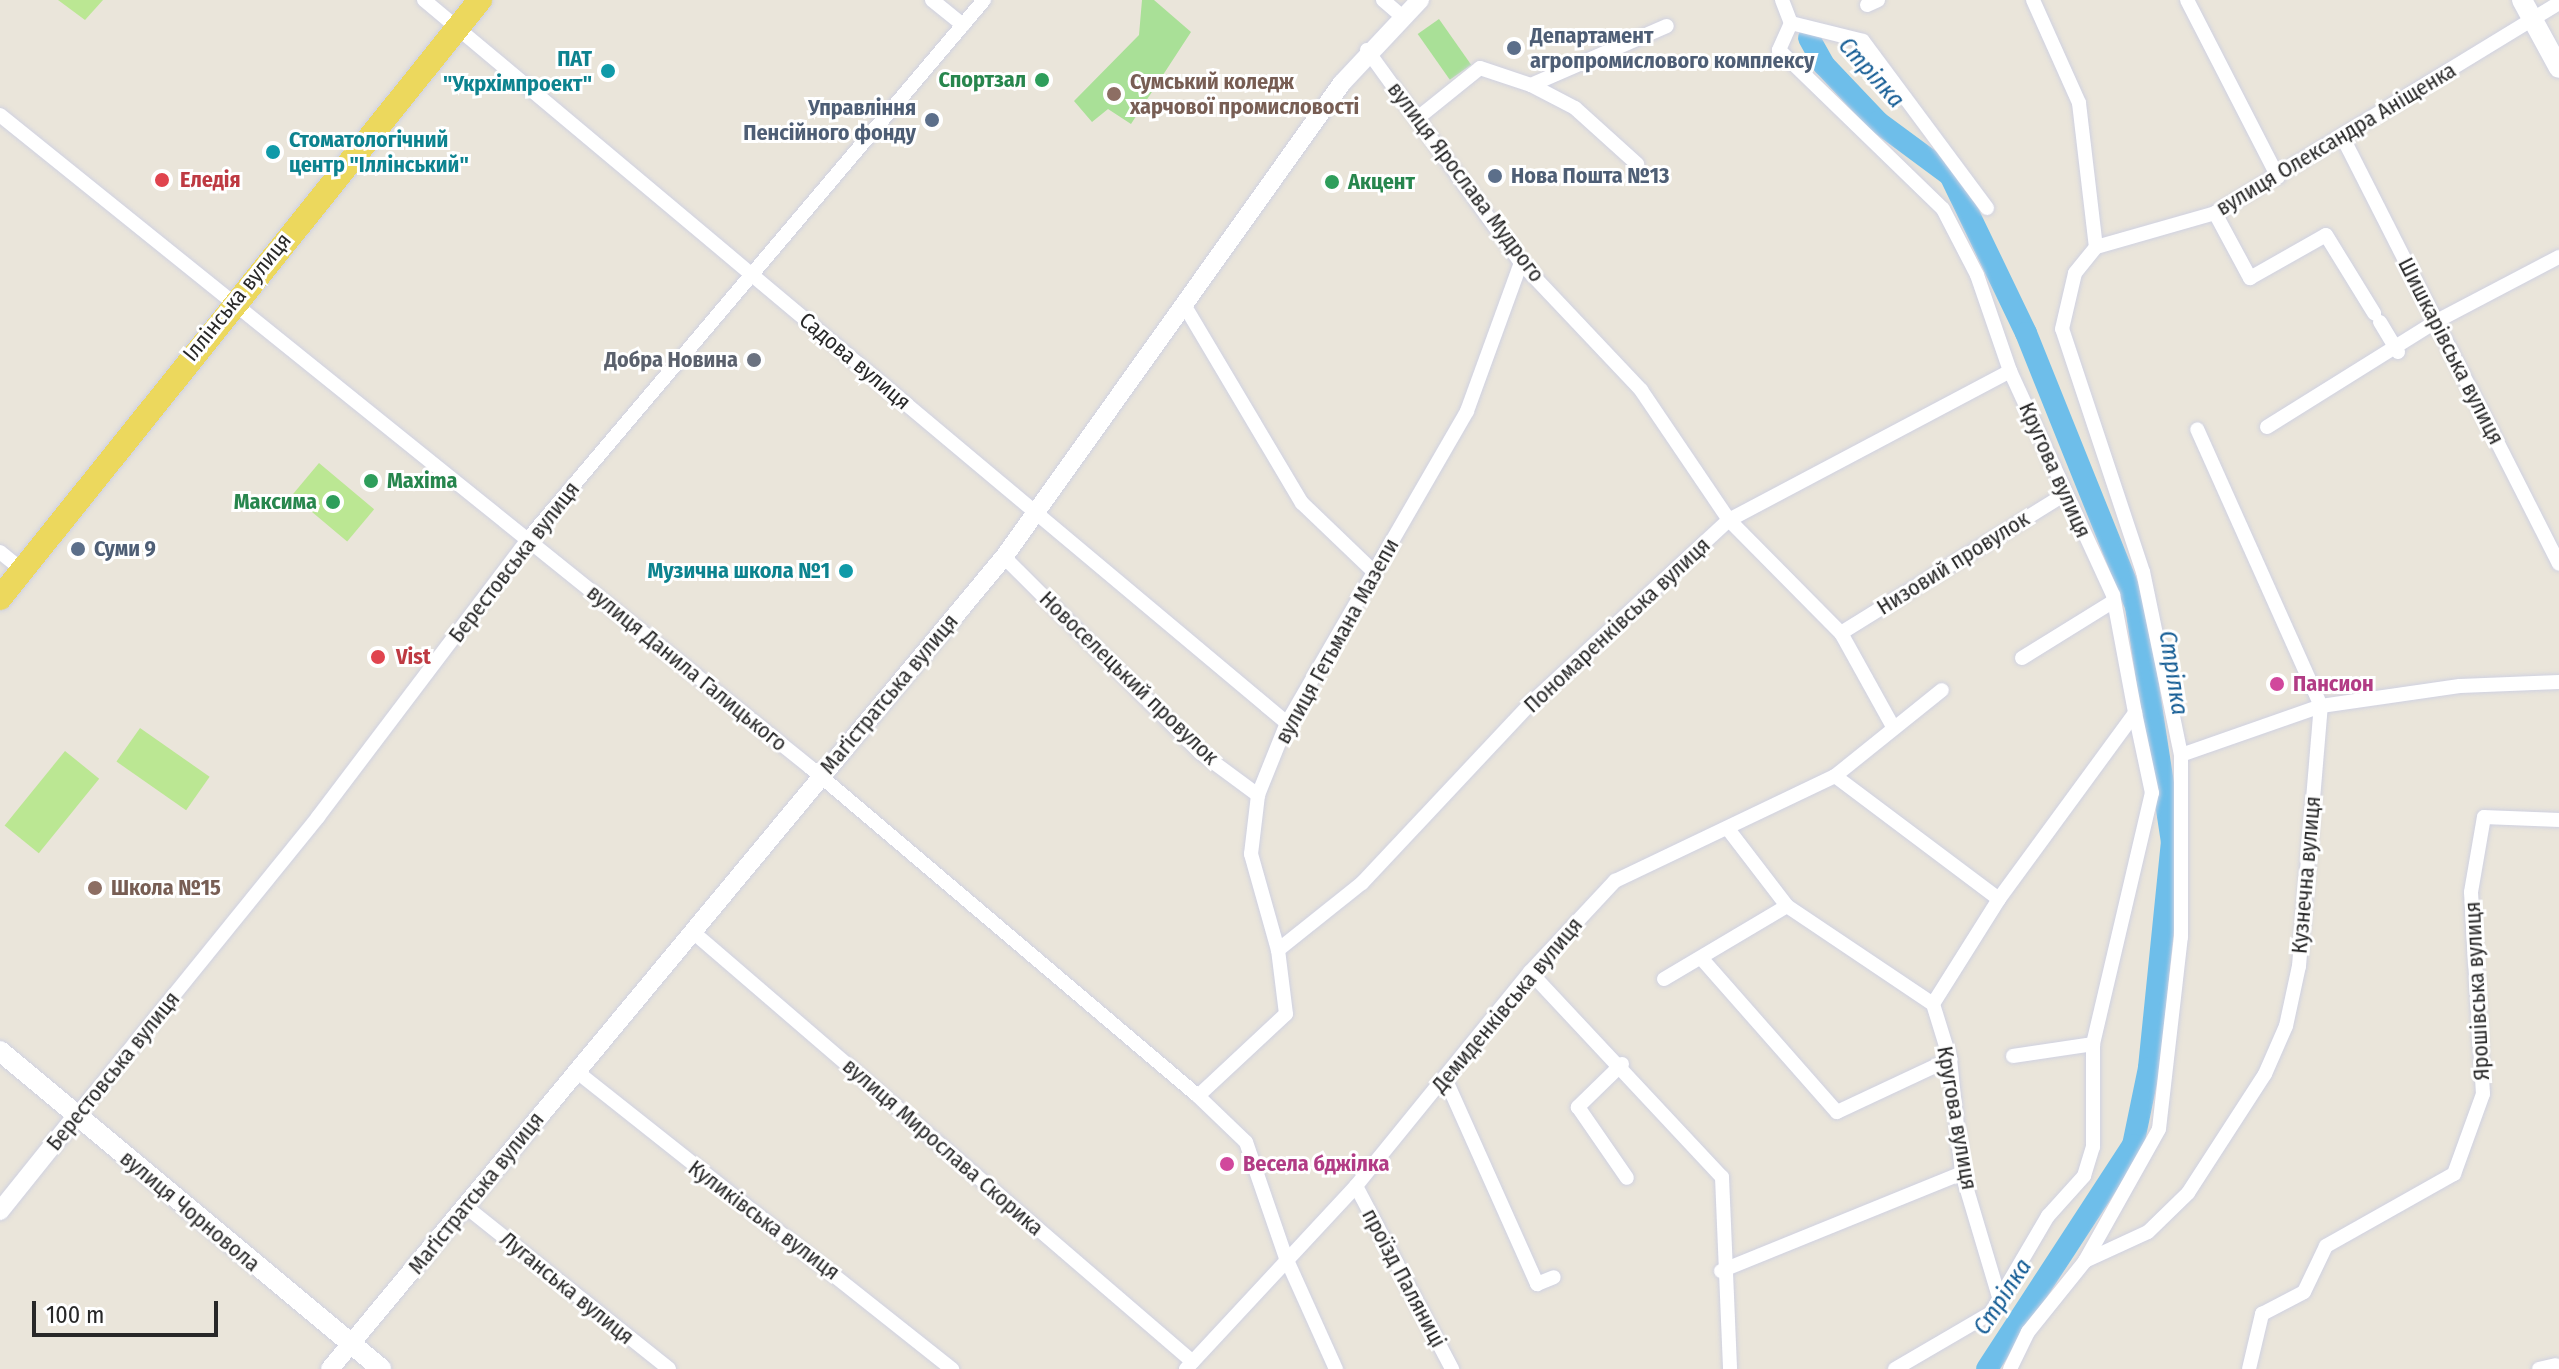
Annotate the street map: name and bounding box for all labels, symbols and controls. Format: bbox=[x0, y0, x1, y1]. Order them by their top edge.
place label: Департамент агропромислового комплексу bbox=[1530, 22, 1815, 74]
water label: Стрілка bbox=[1832, 32, 1910, 114]
marker: Департамент агропромислового комплексу bbox=[1505, 39, 1523, 57]
place label: ПАТ "Укрхімпроект" bbox=[443, 45, 592, 96]
street label: вулиця Олександра Аніщенка bbox=[2211, 57, 2461, 221]
marker: ПАТ "Укрхімпроект" bbox=[599, 62, 617, 80]
place label: Спортзал bbox=[938, 67, 1026, 93]
place label: Сумський коледж харчової промисловості bbox=[1130, 68, 1359, 120]
marker: Спортзал bbox=[1033, 71, 1051, 89]
street label: вулиця Ярослава Мудрого bbox=[1382, 77, 1550, 287]
marker: Сумський коледж харчової промисловості bbox=[1105, 85, 1123, 103]
place label: Управління Пенсійного фонду bbox=[743, 94, 916, 146]
marker: Управління Пенсійного фонду bbox=[923, 111, 941, 129]
place label: Стоматологічний центр "Іллінський" bbox=[289, 126, 469, 178]
marker: Стоматологічний центр "Іллінський" bbox=[264, 143, 282, 161]
place label: Нова Пошта №13 bbox=[1511, 163, 1669, 189]
place label: Еледія bbox=[180, 167, 241, 193]
marker: Нова Пошта №13 bbox=[1486, 167, 1504, 185]
marker: Еледія bbox=[151, 169, 173, 191]
place label: Акцент bbox=[1348, 169, 1415, 195]
marker: Акцент bbox=[1323, 173, 1341, 191]
street label: Іллінська вулиця bbox=[177, 228, 297, 366]
street label: Шишкарівська вулиця bbox=[2392, 253, 2510, 449]
street label: Садова вулиця bbox=[794, 307, 916, 415]
place label: Добра Новина bbox=[604, 347, 738, 373]
marker: Добра Новина bbox=[745, 351, 763, 369]
street label: Кругова вулиця bbox=[2013, 398, 2097, 542]
place label: Maxima bbox=[387, 468, 458, 494]
marker: Maxima bbox=[362, 472, 380, 490]
street label: Берестовська вулиця bbox=[443, 476, 585, 648]
place label: Максима bbox=[234, 489, 317, 515]
marker: Максима bbox=[324, 493, 342, 511]
street label: Низовий провулок bbox=[1872, 506, 2034, 620]
street label: Пономаренківська вулиця bbox=[1518, 532, 1716, 718]
street label: вулиця Гетьмана Мазепи bbox=[1269, 534, 1405, 748]
place label: Суми 9 bbox=[94, 536, 156, 562]
marker: Суми 9 bbox=[69, 540, 87, 558]
place label: Музична школа №1 bbox=[647, 558, 830, 584]
marker: Музична школа №1 bbox=[837, 562, 855, 580]
street label: вулиця Данила Галицького bbox=[582, 579, 792, 757]
street label: Новоселецький провулок bbox=[1034, 586, 1224, 770]
street label: Маґістратська вулиця bbox=[814, 609, 964, 779]
water label: Стрілка bbox=[2152, 629, 2194, 717]
place label: Vist bbox=[396, 644, 431, 670]
marker: Vist bbox=[367, 646, 389, 668]
place label: Пансион bbox=[2293, 671, 2374, 697]
marker: Пансион bbox=[2268, 675, 2286, 693]
street label: Кузнечна вулиця bbox=[2286, 795, 2326, 955]
place label: Школа №15 bbox=[111, 875, 221, 901]
marker: Школа №15 bbox=[86, 879, 104, 897]
street label: Ярошівська вулиця bbox=[2459, 901, 2495, 1081]
street label: Демиденківська вулиця bbox=[1426, 912, 1588, 1098]
street label: Берестовська вулиця bbox=[41, 986, 185, 1156]
street label: Кругова вулиця bbox=[1931, 1044, 1983, 1192]
street label: вулиця Мирослава Скорика bbox=[837, 1053, 1049, 1241]
street label: Маґістратська вулиця bbox=[403, 1107, 549, 1279]
street label: вулиця Чорновола bbox=[115, 1145, 265, 1277]
place label: Весела бджілка bbox=[1243, 1151, 1389, 1177]
street label: Куликівська вулиця bbox=[683, 1155, 845, 1285]
marker: Весела бджілка bbox=[1218, 1155, 1236, 1173]
street label: проїзд Паляниці bbox=[1356, 1204, 1452, 1352]
street label: Луганська вулиця bbox=[495, 1226, 639, 1350]
water label: Стрілка bbox=[1968, 1254, 2038, 1340]
scale bar bbox=[36, 1285, 222, 1335]
text: 100 m bbox=[46, 1301, 104, 1329]

